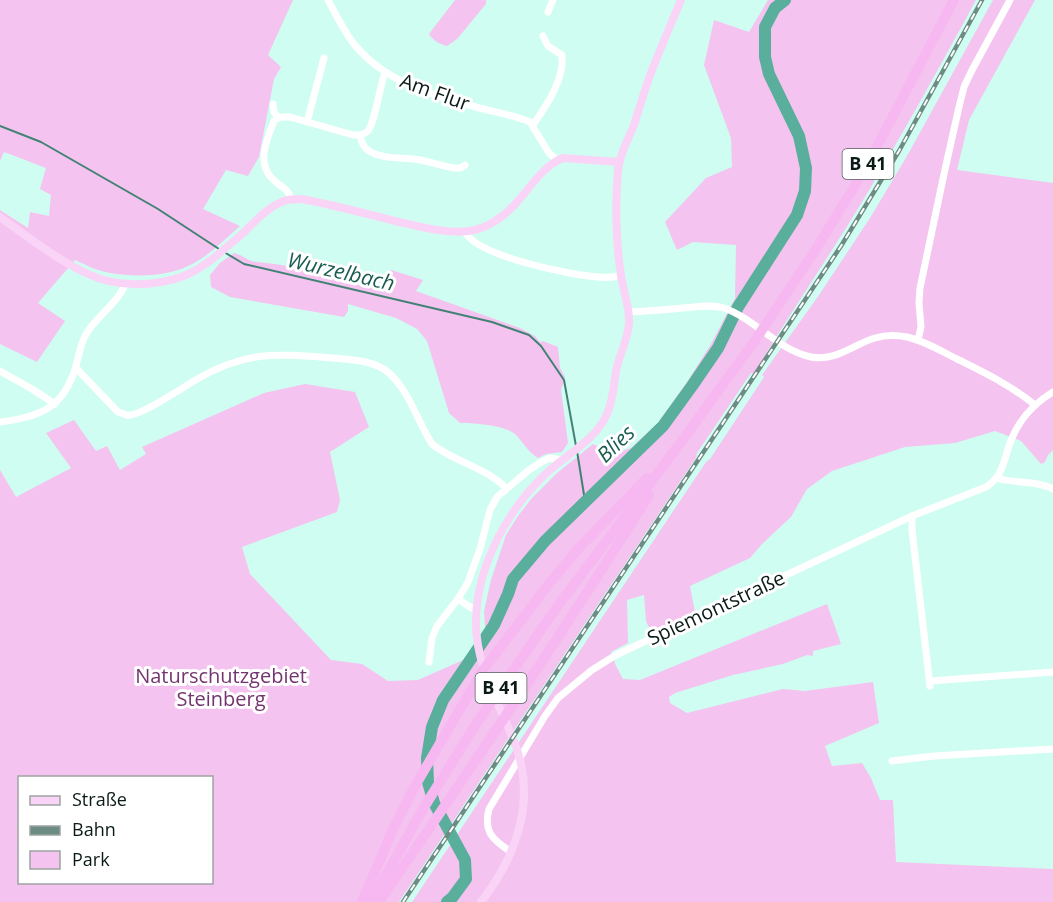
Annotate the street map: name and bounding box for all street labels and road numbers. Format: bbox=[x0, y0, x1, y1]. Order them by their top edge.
street label: Am Flur bbox=[397, 67, 474, 117]
road number: B 41 bbox=[842, 149, 894, 179]
street label: Spiemontstraße bbox=[643, 564, 789, 651]
road number: B 41 bbox=[476, 673, 526, 703]

